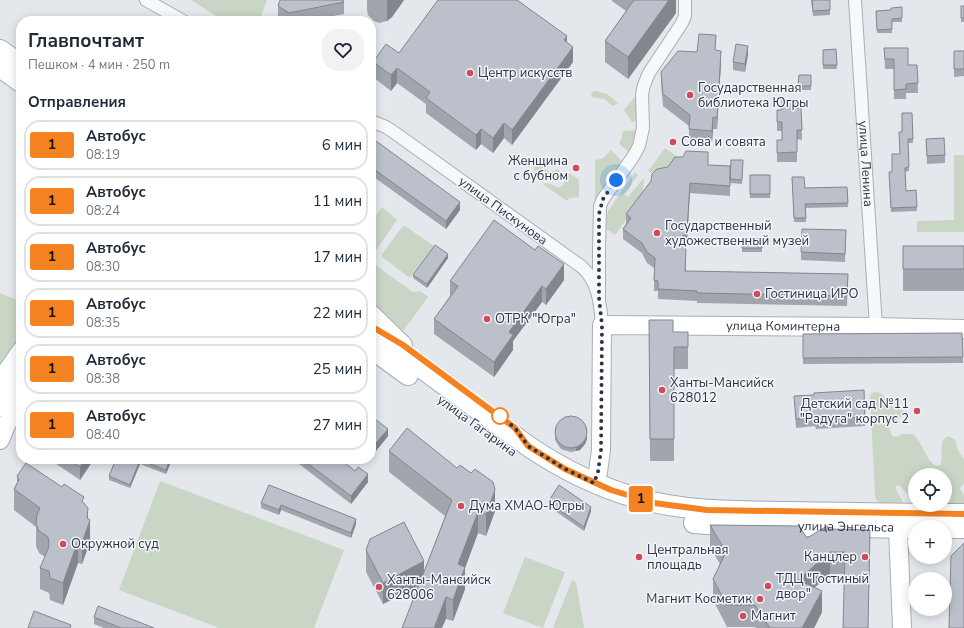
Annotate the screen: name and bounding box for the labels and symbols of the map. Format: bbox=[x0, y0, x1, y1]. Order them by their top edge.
place label: Центр искусств bbox=[478, 64, 572, 82]
marker: Центр искусств bbox=[465, 68, 475, 78]
place label: Государственная библиотека Югры bbox=[698, 79, 809, 112]
marker: Государственная библиотека Югры bbox=[685, 90, 695, 100]
street label: улица Ленина bbox=[854, 120, 877, 207]
place label: Сова и совята bbox=[681, 133, 766, 151]
marker: Сова и совята bbox=[668, 137, 678, 147]
place label: Женщина с бубном bbox=[508, 152, 568, 185]
marker: Женщина с бубном bbox=[571, 163, 581, 173]
your location bbox=[606, 170, 626, 190]
street label: улица Пискунова bbox=[455, 173, 551, 249]
place label: Государственный художественный музей bbox=[665, 217, 809, 250]
marker: Государственный художественный музей bbox=[652, 228, 662, 238]
place label: Гостиница ИРО bbox=[765, 285, 858, 303]
marker: Гостиница ИРО bbox=[752, 289, 762, 299]
place label: ОТРК "Югра" bbox=[495, 310, 576, 328]
marker: ОТРК "Югра" bbox=[482, 314, 492, 324]
street label: улица Коминтерна bbox=[726, 317, 840, 336]
place label: Ханты-Мансийск 628012 bbox=[670, 374, 774, 407]
marker: Ханты-Мансийск 628012 bbox=[657, 385, 667, 395]
street label: улица Гагарина bbox=[433, 391, 521, 461]
place label: Детский сад №11 "Радуга" корпус 2 bbox=[800, 395, 909, 428]
marker: Детский сад №11 "Радуга" корпус 2 bbox=[912, 406, 922, 416]
unlabelled marker bbox=[491, 407, 509, 425]
line badge: 1 bbox=[628, 486, 654, 512]
place label: Дума ХМАО-Югры bbox=[469, 497, 585, 515]
marker: Дума ХМАО-Югры bbox=[456, 501, 466, 511]
street label: улица Энгельса bbox=[798, 517, 894, 537]
place label: Окружной суд bbox=[71, 535, 159, 553]
marker: Окружной суд bbox=[58, 539, 68, 549]
place label: Центральная площадь bbox=[647, 541, 729, 574]
place label: Канцлер bbox=[804, 548, 857, 566]
marker: Центральная площадь bbox=[634, 552, 644, 562]
marker: Канцлер bbox=[860, 552, 870, 562]
place label: ТДЦ "Гостиный двор" bbox=[776, 570, 869, 603]
place label: Ханты-Мансийск 628006 bbox=[387, 571, 491, 604]
marker: ТДЦ "Гостиный двор" bbox=[763, 581, 773, 591]
marker: Ханты-Мансийск 628006 bbox=[374, 582, 384, 592]
place label: Магнит Косметик bbox=[646, 590, 752, 608]
marker: Магнит Косметик bbox=[755, 594, 765, 604]
place label: Магнит bbox=[751, 607, 796, 625]
marker: Магнит bbox=[738, 611, 748, 621]

